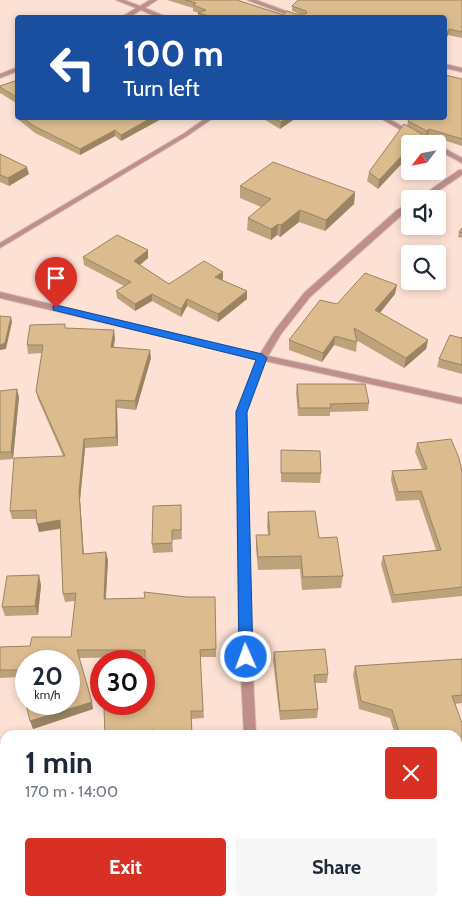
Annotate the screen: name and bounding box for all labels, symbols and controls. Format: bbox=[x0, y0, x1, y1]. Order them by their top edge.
text: 100 m bbox=[123, 32, 224, 75]
icon: left bbox=[40, 35, 105, 100]
text: Turn left bbox=[123, 75, 200, 102]
north arrow bbox=[401, 135, 446, 180]
map controls bbox=[401, 135, 446, 290]
button: sound bbox=[401, 190, 446, 235]
button: search bbox=[401, 245, 446, 290]
pin bbox=[35, 257, 77, 308]
icon: arrive bbox=[42, 264, 70, 292]
position arrow bbox=[219, 630, 271, 682]
speed limit sign: 30 bbox=[90, 650, 155, 715]
text: 20 bbox=[32, 661, 63, 691]
text: km/h bbox=[34, 687, 61, 702]
text: 1 min bbox=[25, 744, 93, 781]
button: close bbox=[385, 747, 437, 799]
text: 170 m · 14:00 bbox=[25, 782, 118, 801]
button: Exit bbox=[25, 838, 226, 896]
button: Share bbox=[236, 838, 437, 896]

